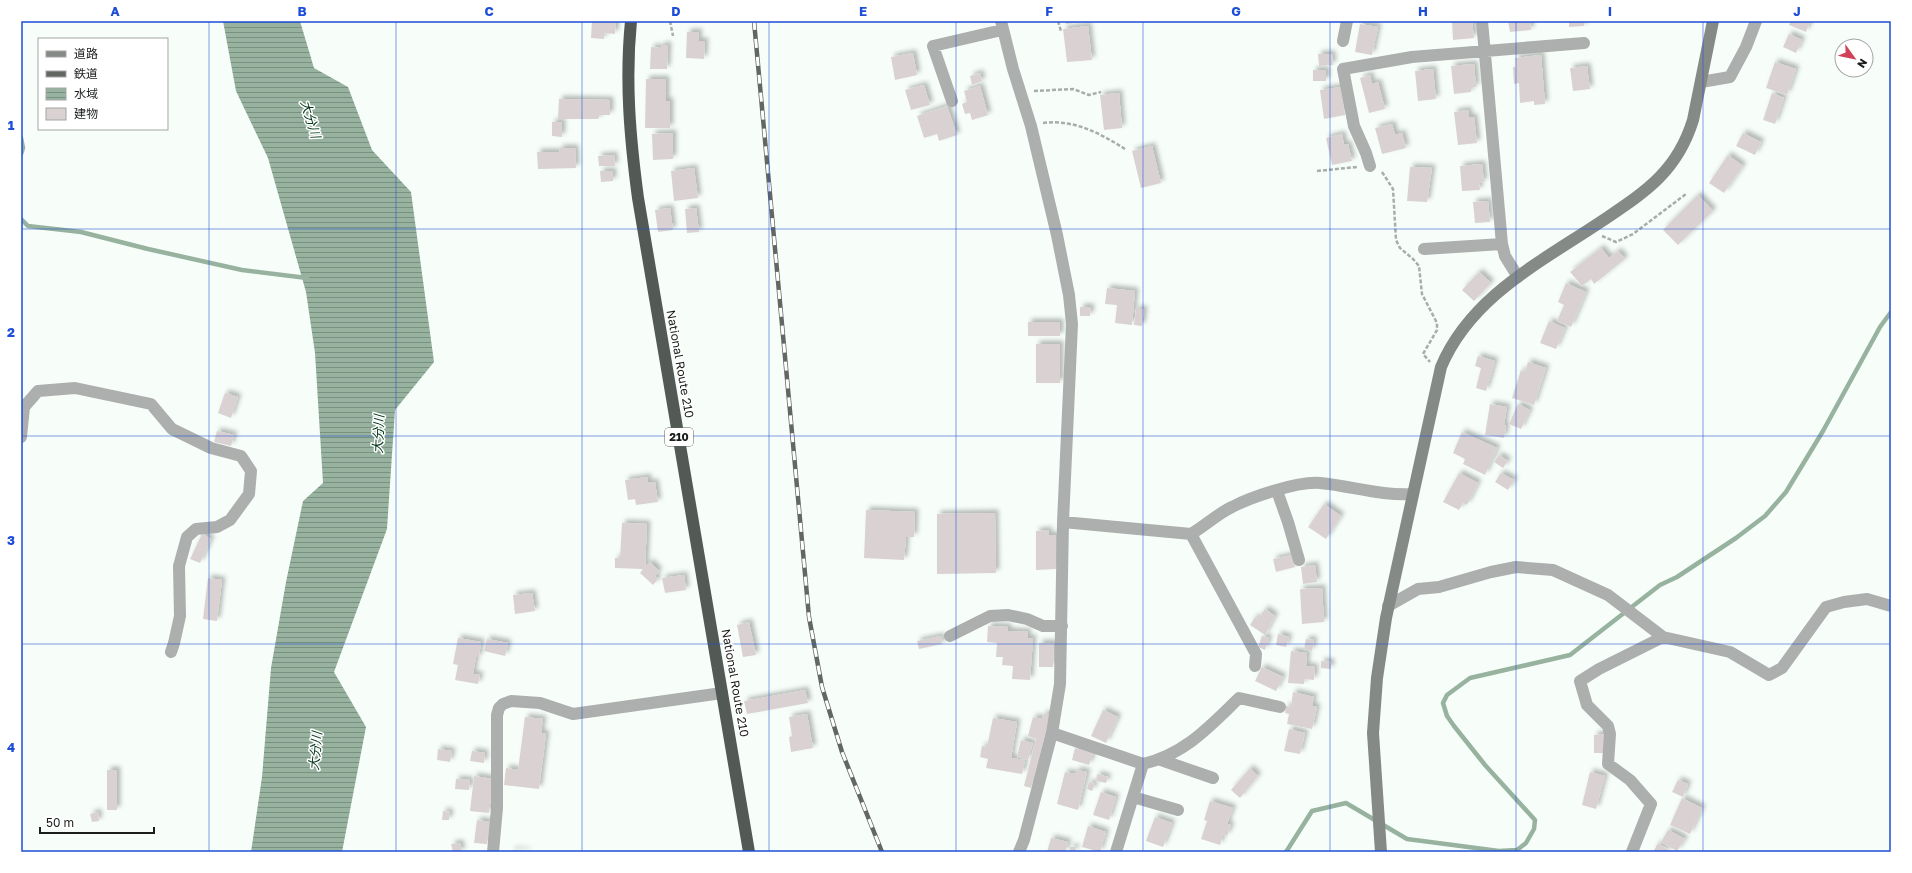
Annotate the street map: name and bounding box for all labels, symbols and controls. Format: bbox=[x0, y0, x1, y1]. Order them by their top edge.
text: A bbox=[110, 3, 120, 19]
text: B bbox=[297, 3, 307, 19]
text: C bbox=[484, 3, 494, 19]
text: D bbox=[671, 3, 681, 19]
text: E bbox=[859, 3, 867, 19]
text: F bbox=[1045, 3, 1053, 19]
text: G bbox=[1231, 3, 1241, 19]
text: H bbox=[1418, 3, 1428, 19]
text: I bbox=[1608, 3, 1612, 19]
text: J bbox=[1793, 3, 1801, 19]
legend bbox=[38, 38, 168, 130]
north arrow bbox=[1834, 38, 1874, 78]
text: 道路 bbox=[74, 46, 98, 61]
text: N bbox=[1855, 57, 1871, 71]
text: 鉄道 bbox=[74, 66, 98, 81]
text: 水域 bbox=[74, 86, 98, 101]
water label: 大分川 bbox=[298, 98, 325, 142]
text: 建物 bbox=[74, 106, 98, 121]
text: 1 bbox=[8, 117, 15, 133]
street label: National Route 210 bbox=[664, 309, 697, 419]
text: 2 bbox=[7, 324, 15, 340]
water label: 大分川 bbox=[369, 412, 387, 454]
road number: 210 bbox=[665, 428, 693, 446]
text: 3 bbox=[7, 532, 15, 548]
street label: National Route 210 bbox=[719, 628, 752, 738]
water label: 大分川 bbox=[305, 729, 325, 771]
text: 4 bbox=[7, 739, 15, 755]
scale bar bbox=[40, 809, 154, 835]
text: 50 m bbox=[46, 815, 74, 830]

